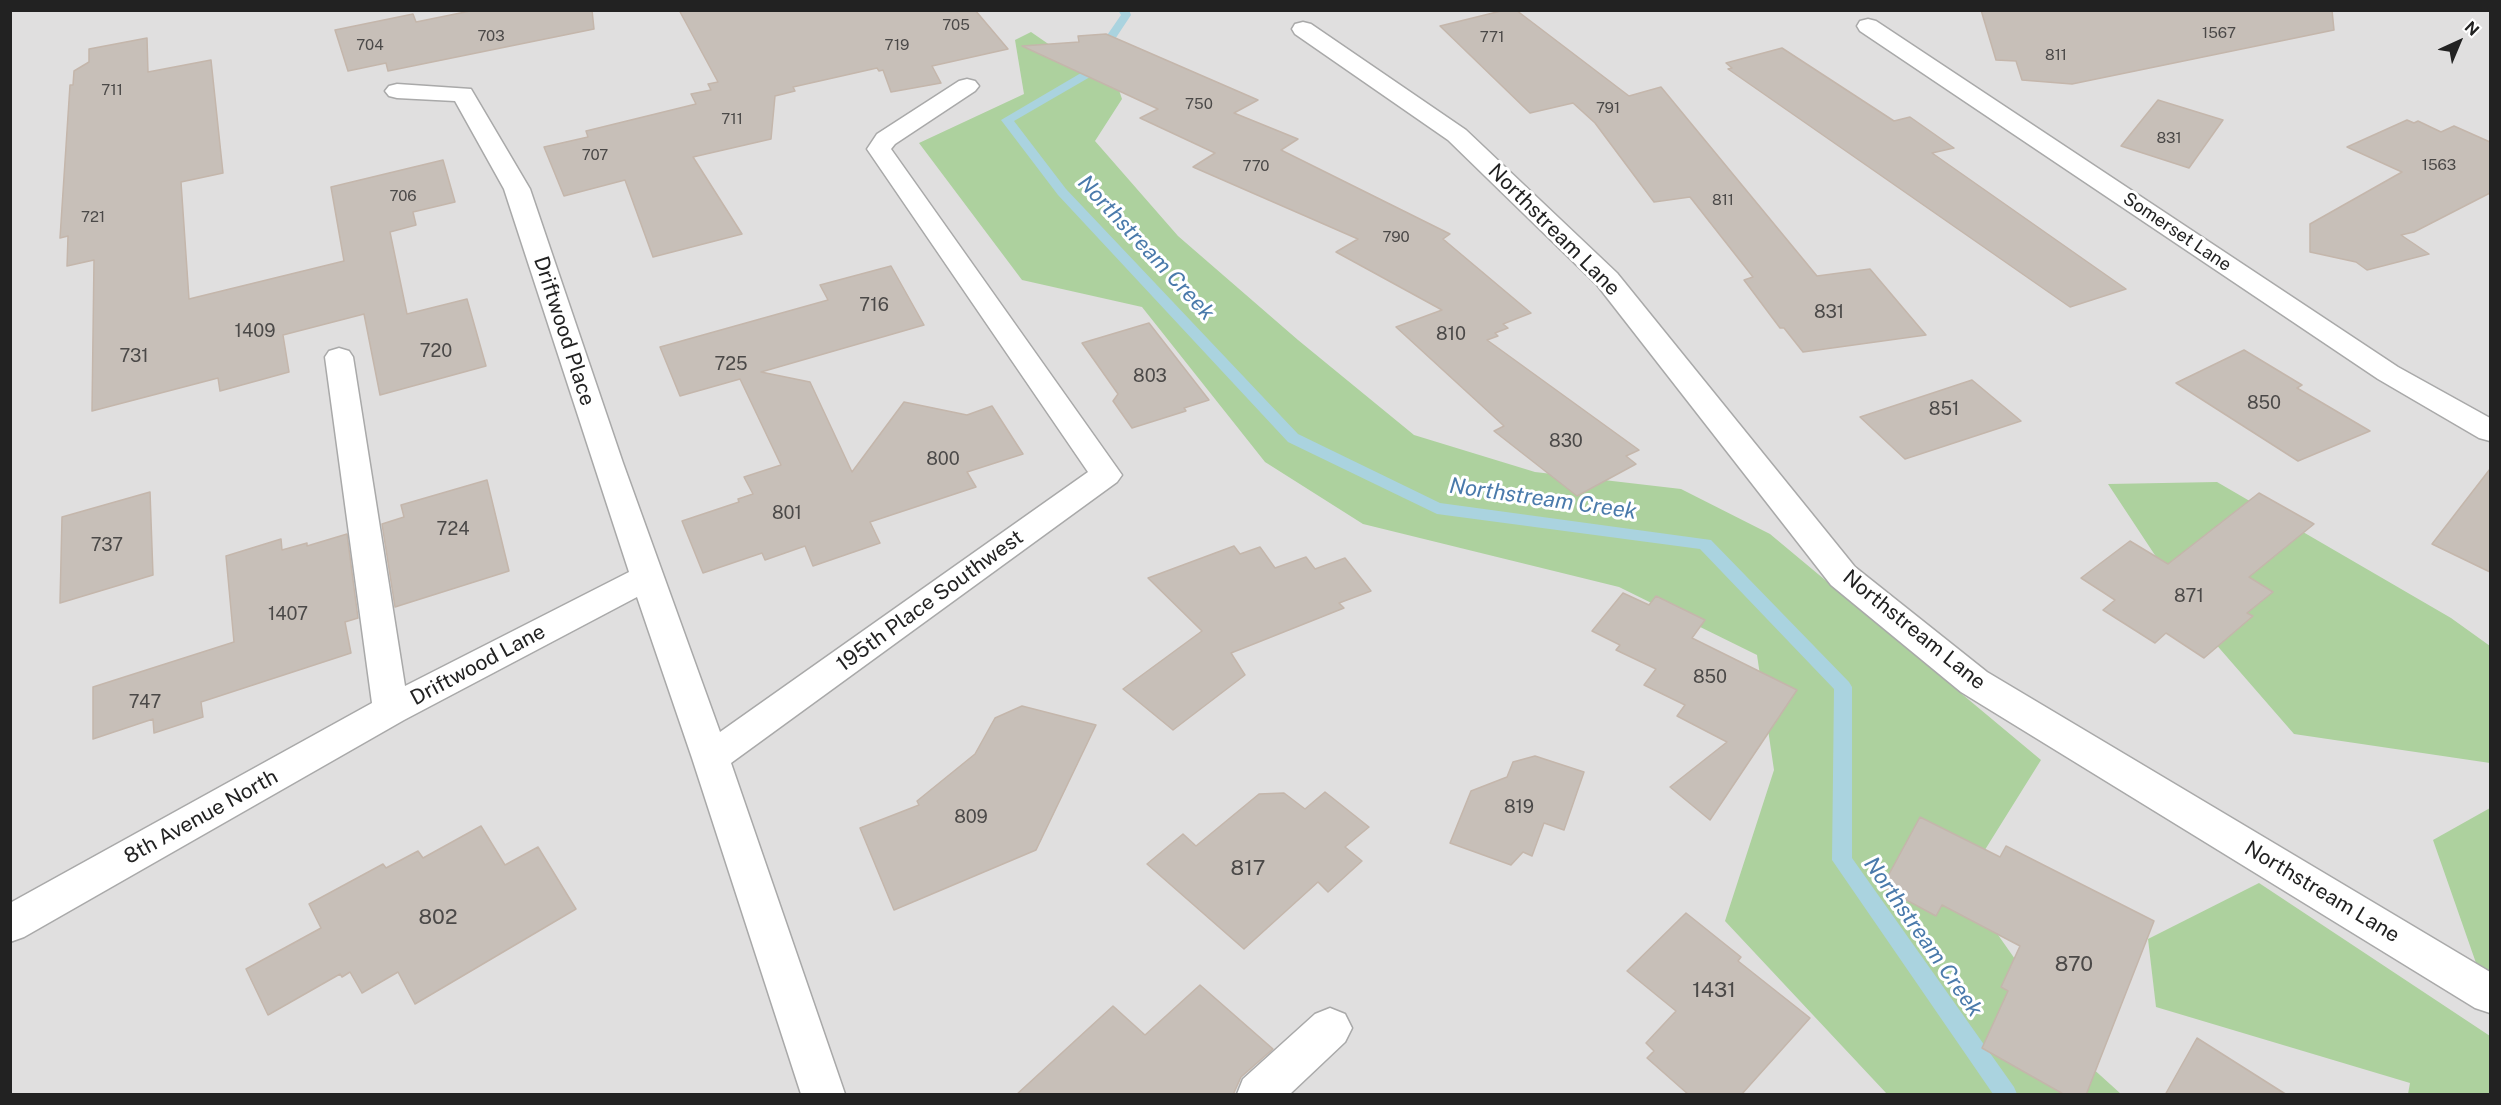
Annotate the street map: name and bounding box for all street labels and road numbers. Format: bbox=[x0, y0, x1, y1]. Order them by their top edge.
street label: Northstream Lane bbox=[1483, 159, 1625, 301]
street label: Somerset Lane bbox=[2119, 188, 2235, 276]
street label: Driftwood Place bbox=[528, 253, 600, 409]
street label: 195th Place Southwest bbox=[832, 525, 1028, 677]
street label: Northstream Lane bbox=[1838, 565, 1990, 695]
street label: Driftwood Lane bbox=[406, 619, 550, 711]
street label: 8th Avenue North bbox=[120, 764, 282, 870]
street label: Northstream Lane bbox=[2240, 836, 2404, 948]

